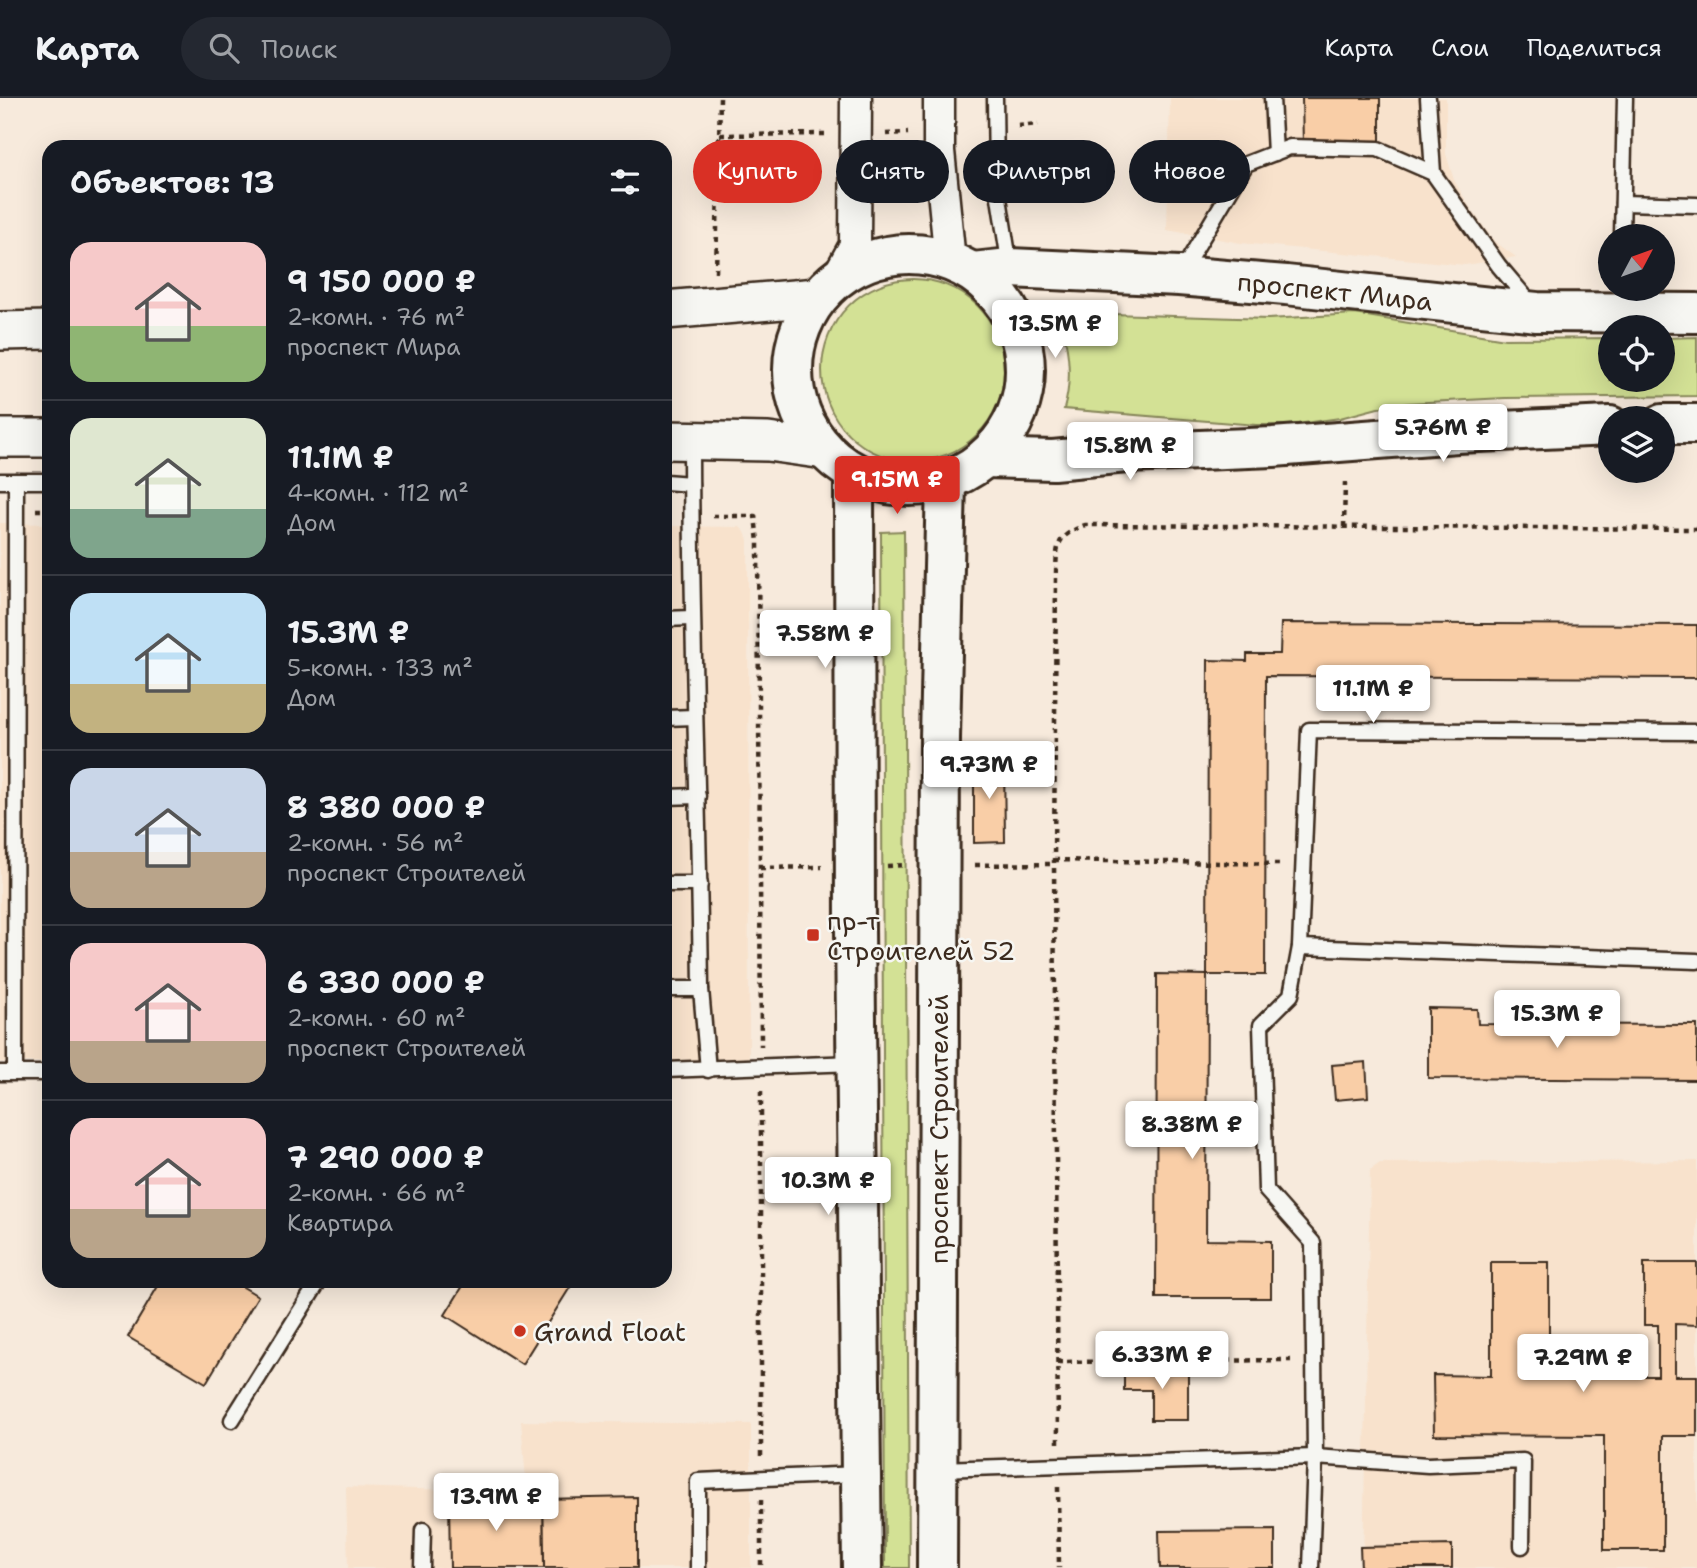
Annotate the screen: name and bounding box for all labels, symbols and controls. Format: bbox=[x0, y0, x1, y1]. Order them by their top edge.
search box bbox=[181, 17, 671, 80]
text: Карта bbox=[35, 26, 139, 71]
icon: search bbox=[205, 29, 243, 67]
text: Поиск bbox=[261, 31, 337, 66]
text: Карта bbox=[1325, 32, 1393, 64]
text: Слои bbox=[1431, 32, 1489, 64]
text: Поделиться bbox=[1527, 32, 1662, 64]
chip: Купить bbox=[693, 140, 822, 203]
chip: Снять bbox=[836, 140, 949, 203]
chip: Фильтры bbox=[963, 140, 1115, 203]
chip: Новое bbox=[1129, 140, 1250, 203]
text: Объектов: 13 bbox=[70, 162, 275, 203]
icon: filters bbox=[606, 163, 644, 201]
north arrow bbox=[1598, 224, 1675, 301]
map controls bbox=[1598, 224, 1675, 483]
text: 9 150 000 ₽ bbox=[287, 261, 476, 302]
street label: проспект Мира bbox=[1236, 263, 1434, 319]
icon: home bbox=[126, 270, 210, 354]
pin: 13.5M ₽ bbox=[990, 300, 1120, 360]
text: 2-комн. · 76 m² bbox=[287, 302, 465, 332]
text: 13.5M ₽ bbox=[1008, 308, 1102, 338]
button: locate bbox=[1598, 315, 1675, 392]
text: проспект Мира bbox=[287, 332, 461, 362]
pin: 5.76M ₽ bbox=[1378, 404, 1508, 464]
button: layers bbox=[1598, 406, 1675, 483]
text: 5.76M ₽ bbox=[1394, 412, 1492, 442]
pin: 15.8M ₽ bbox=[1065, 422, 1195, 482]
text: 15.8M ₽ bbox=[1083, 430, 1177, 460]
text: 11.1M ₽ bbox=[287, 437, 394, 478]
icon: home bbox=[126, 446, 210, 530]
pin: 9.15M ₽ bbox=[832, 456, 962, 516]
text: 9.15M ₽ bbox=[851, 464, 943, 494]
text: 4-комн. · 112 m² bbox=[287, 478, 469, 508]
text: Дом bbox=[287, 508, 336, 538]
pin: 7.58M ₽ bbox=[760, 610, 890, 670]
text: 15.3M ₽ bbox=[287, 612, 409, 653]
text: 7.58M ₽ bbox=[776, 618, 874, 648]
icon: home bbox=[126, 621, 210, 705]
text: 5-комн. · 133 m² bbox=[287, 653, 473, 683]
pin: 11.1M ₽ bbox=[1308, 666, 1438, 725]
text: 11.1M ₽ bbox=[1332, 673, 1414, 703]
text: Дом bbox=[287, 683, 336, 713]
pin: 9.73M ₽ bbox=[924, 742, 1054, 801]
text: 9.73M ₽ bbox=[940, 749, 1038, 779]
text: 8 380 000 ₽ bbox=[287, 787, 486, 828]
icon: home bbox=[126, 796, 210, 880]
text: 2-комн. · 56 m² bbox=[287, 828, 464, 858]
text: проспект Строителей bbox=[287, 858, 526, 888]
place label: пр-т Строителей 52 bbox=[827, 903, 1015, 968]
marker: пр-т Строителей 52 bbox=[805, 927, 821, 943]
text: 6 330 000 ₽ bbox=[287, 962, 485, 1003]
icon: home bbox=[126, 971, 210, 1055]
pin: 15.3M ₽ bbox=[1492, 990, 1622, 1050]
street label: проспект Строителей bbox=[921, 994, 956, 1264]
text: 15.3M ₽ bbox=[1510, 998, 1604, 1028]
text: 2-комн. · 60 m² bbox=[287, 1003, 465, 1033]
text: проспект Строителей bbox=[287, 1033, 526, 1063]
pin: 8.38M ₽ bbox=[1127, 1102, 1257, 1161]
text: 8.38M ₽ bbox=[1141, 1109, 1243, 1139]
text: 7 290 000 ₽ bbox=[287, 1137, 484, 1178]
icon: home bbox=[126, 1146, 210, 1230]
pin: 10.3M ₽ bbox=[763, 1158, 893, 1217]
text: 10.3M ₽ bbox=[781, 1165, 875, 1195]
text: 2-комн. · 66 m² bbox=[287, 1178, 466, 1208]
text: Квартира bbox=[287, 1208, 393, 1238]
place label: Grand Float bbox=[534, 1314, 686, 1349]
marker: Grand Float bbox=[512, 1323, 528, 1339]
pin: 6.33M ₽ bbox=[1097, 1332, 1227, 1391]
pin: 7.29M ₽ bbox=[1518, 1334, 1648, 1394]
text: 6.33M ₽ bbox=[1111, 1339, 1213, 1369]
text: 7.29M ₽ bbox=[1533, 1342, 1633, 1372]
pin: 13.9M ₽ bbox=[431, 1474, 561, 1533]
text: 13.9M ₽ bbox=[450, 1481, 542, 1511]

